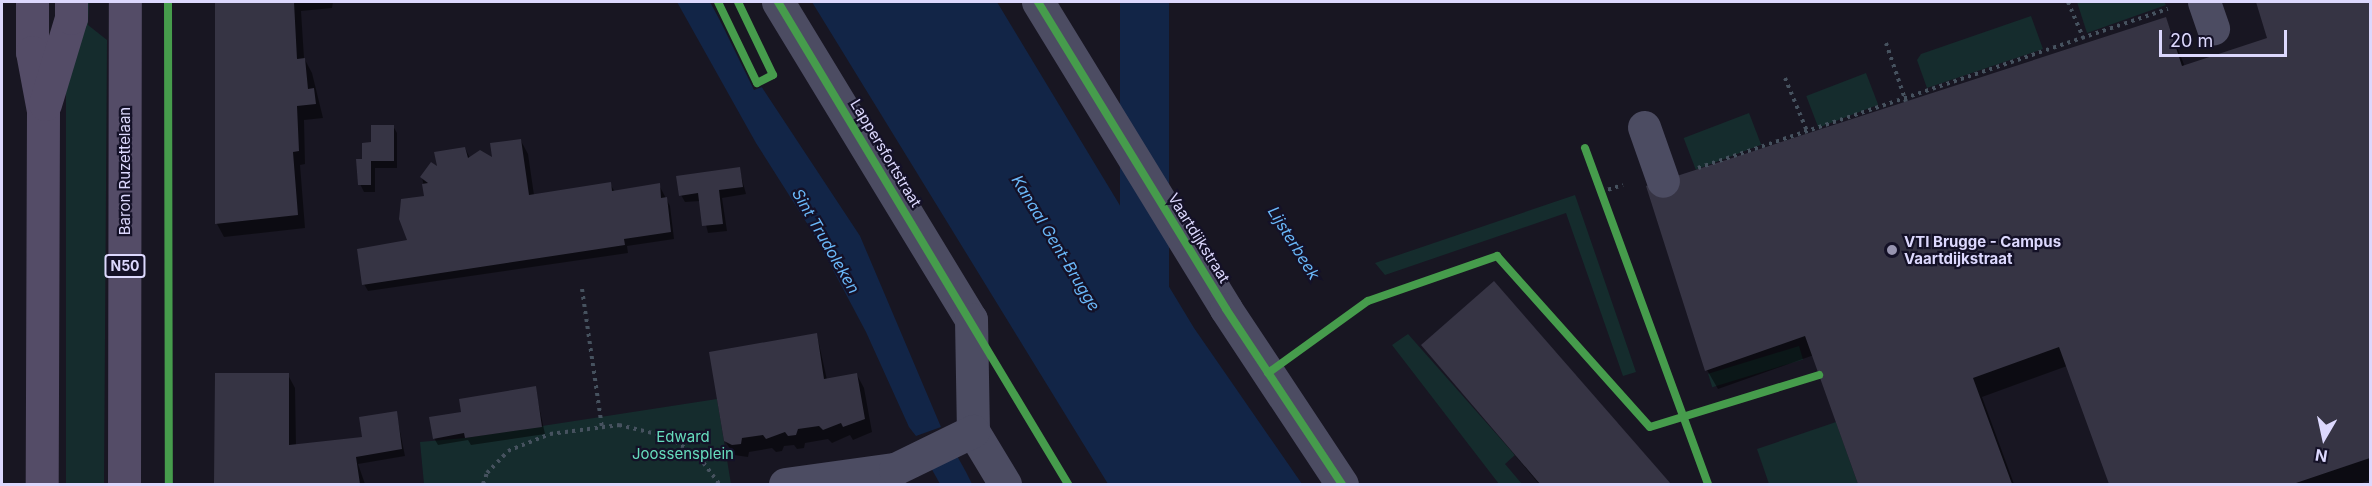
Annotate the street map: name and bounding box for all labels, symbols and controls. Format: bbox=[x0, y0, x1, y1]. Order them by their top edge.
scale bar bbox=[2162, 18, 2290, 56]
text: 20 m bbox=[2170, 30, 2213, 51]
street label: Lappersfortstraat bbox=[847, 96, 925, 210]
street label: Baron Ruzettelaan bbox=[116, 107, 134, 235]
water label: Kanaal Gent-Brugge bbox=[1008, 172, 1104, 314]
water label: Sint Trudoleken bbox=[788, 185, 864, 297]
street label: Vaartdijkstraat bbox=[1164, 190, 1234, 286]
water label: Lijsterbeek bbox=[1264, 203, 1324, 283]
place label: VTI Brugge - Campus Vaartdijkstraat bbox=[1904, 232, 2061, 267]
marker: VTI Brugge - Campus Vaartdijkstraat bbox=[1885, 243, 1899, 257]
road number: N50 bbox=[104, 255, 146, 277]
north arrow bbox=[2294, 408, 2354, 468]
park label: Edward Joossensplein bbox=[632, 427, 734, 462]
text: N bbox=[2314, 445, 2329, 467]

